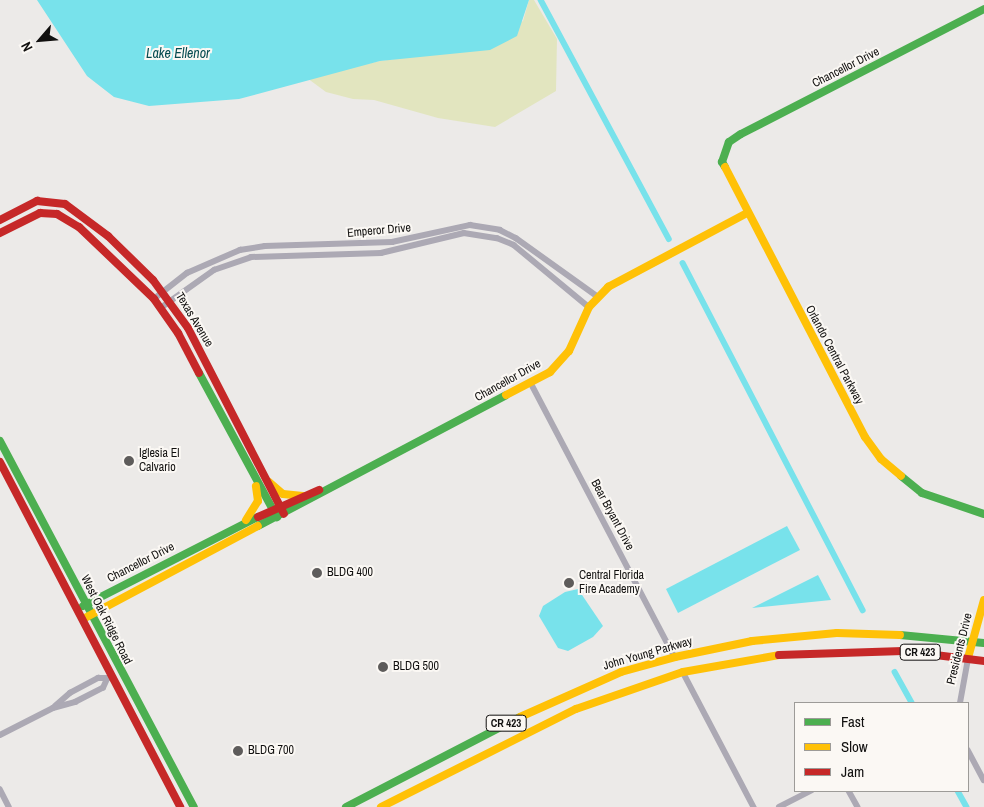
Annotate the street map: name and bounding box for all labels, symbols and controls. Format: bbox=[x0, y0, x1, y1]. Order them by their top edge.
north arrow bbox=[15, 15, 65, 65]
text: N bbox=[17, 39, 37, 55]
water label: Lake Ellenor bbox=[146, 45, 210, 61]
street label: Chancellor Drive bbox=[810, 45, 882, 91]
street label: Emperor Drive bbox=[347, 221, 411, 241]
street label: Texas Avenue bbox=[172, 290, 216, 350]
street label: Orlando Central Parkway bbox=[802, 303, 866, 407]
street label: Chancellor Drive bbox=[472, 357, 544, 405]
place label: Iglesia El Calvario bbox=[139, 447, 179, 475]
marker: Iglesia El Calvario bbox=[123, 455, 135, 467]
street label: Bear Bryant Drive bbox=[587, 477, 637, 553]
street label: Chancellor Drive bbox=[105, 540, 177, 586]
place label: BLDG 400 bbox=[327, 566, 373, 580]
marker: BLDG 400 bbox=[311, 567, 323, 579]
place label: Central Florida Fire Academy bbox=[579, 569, 644, 597]
street label: West Oak Ridge Road bbox=[77, 573, 135, 667]
marker: Central Florida Fire Academy bbox=[563, 577, 575, 589]
street label: Presidents Drive bbox=[944, 612, 976, 686]
street label: John Young Parkway bbox=[602, 634, 694, 674]
road number: CR 423 bbox=[899, 644, 941, 660]
place label: BLDG 500 bbox=[393, 660, 439, 674]
marker: BLDG 500 bbox=[377, 661, 389, 673]
legend bbox=[794, 702, 969, 792]
text: Fast bbox=[841, 711, 864, 732]
road number: CR 423 bbox=[485, 714, 527, 731]
text: Slow bbox=[841, 736, 868, 757]
place label: BLDG 700 bbox=[248, 744, 294, 758]
marker: BLDG 700 bbox=[232, 745, 244, 757]
text: Jam bbox=[841, 761, 864, 782]

